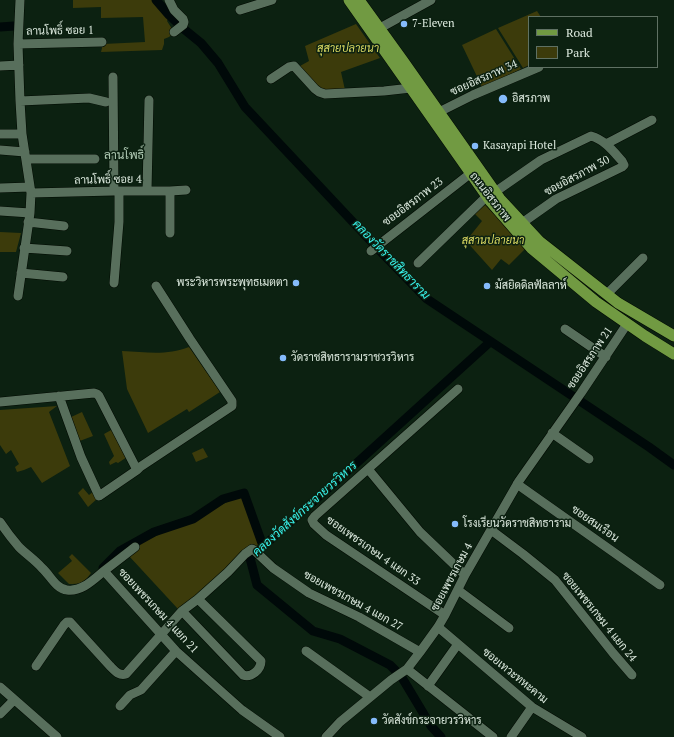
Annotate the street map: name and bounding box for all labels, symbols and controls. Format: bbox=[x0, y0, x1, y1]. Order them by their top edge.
legend bbox=[528, 16, 658, 68]
place label: 7-Eleven bbox=[412, 17, 454, 31]
marker: 7-Eleven bbox=[399, 19, 409, 29]
street label: ลานโพธิ์ ซอย 1 bbox=[26, 24, 94, 38]
text: Road bbox=[566, 25, 593, 40]
park label: สุสายปลายนา bbox=[317, 42, 379, 56]
text: Park bbox=[566, 45, 590, 60]
street label: ซอยอิสรภาพ 34 bbox=[448, 57, 520, 99]
place label: อิสรภาพ bbox=[512, 92, 550, 106]
marker: อิสรภาพ bbox=[497, 93, 509, 105]
place label: Kasayapi Hotel bbox=[483, 139, 556, 153]
marker: Kasayapi Hotel bbox=[470, 141, 480, 151]
district label: ลานโพธิ์ bbox=[104, 149, 144, 163]
street label: ซอยอิสรภาพ 30 bbox=[542, 153, 612, 199]
street label: ถนนอิสรภาพ bbox=[467, 170, 513, 224]
street label: ลานโพธิ์ ซอย 4 bbox=[74, 173, 142, 187]
street label: ซอยอิสรภาพ 23 bbox=[380, 175, 446, 229]
water label: คลองวัดราชสิทธาราม bbox=[349, 217, 433, 303]
park label: สุสานปลายนา bbox=[462, 234, 524, 248]
place label: พระวิหารพระพุทธเมตตา bbox=[177, 276, 288, 290]
marker: พระวิหารพระพุทธเมตตา bbox=[291, 278, 301, 288]
place label: มัสยิดดิลฟัลลาห์ bbox=[495, 279, 567, 293]
marker: มัสยิดดิลฟัลลาห์ bbox=[482, 281, 492, 291]
street label: ซอยอิสรภาพ 21 bbox=[564, 324, 616, 392]
place label: วัดราชสิทธารามราชวรวิหาร bbox=[291, 351, 414, 365]
marker: วัดราชสิทธารามราชวรวิหาร bbox=[278, 353, 288, 363]
water label: คลองวัดสังข์กระจายวรวิหาร bbox=[250, 458, 360, 560]
street label: ซอยสมเรือน bbox=[569, 503, 621, 545]
street label: ซอยเพชรเกษม 4 แยก 33 bbox=[324, 514, 422, 588]
place label: โรงเรียนวัดราชสิทธาราม bbox=[463, 517, 571, 531]
marker: โรงเรียนวัดราชสิทธาราม bbox=[450, 519, 460, 529]
street label: ซอยเพชรเกษม 4 bbox=[428, 541, 476, 613]
street label: ซอยเพชรเกษม 4 แยก 21 bbox=[115, 566, 201, 656]
street label: ซอยเพชรเกษม 4 แยก 27 bbox=[301, 568, 405, 634]
street label: ซอยเพชรเกษม 4 แยก 24 bbox=[559, 570, 639, 664]
street label: ซอยเทวะทหะคาม bbox=[480, 646, 550, 706]
place label: วัดสังข์กระจายวรวิหาร bbox=[382, 714, 482, 728]
marker: วัดสังข์กระจายวรวิหาร bbox=[369, 716, 379, 726]

